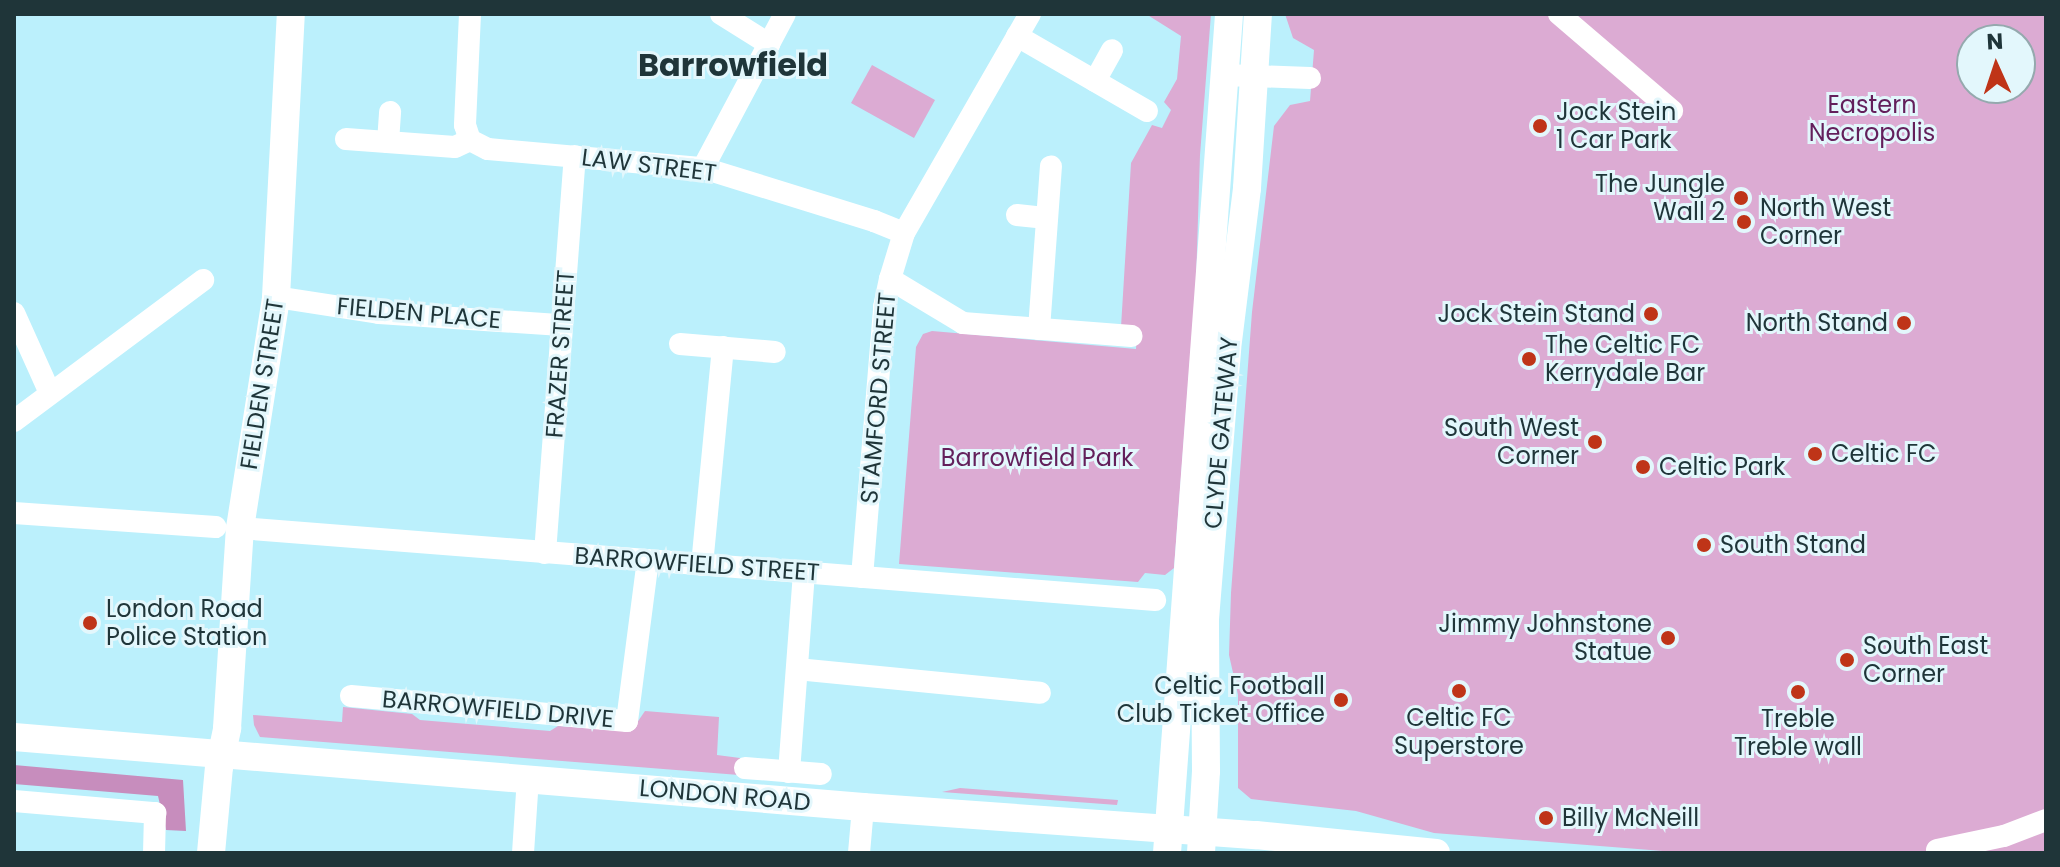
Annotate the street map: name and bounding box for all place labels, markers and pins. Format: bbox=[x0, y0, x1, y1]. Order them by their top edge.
place label: Jock Stein 1 Car Park bbox=[1556, 98, 1676, 154]
marker: Jock Stein 1 Car Park bbox=[1531, 117, 1549, 135]
place label: The Jungle Wall 2 bbox=[1595, 170, 1725, 226]
marker: The Jungle Wall 2 bbox=[1732, 189, 1750, 207]
place label: North West Corner bbox=[1760, 194, 1891, 250]
marker: North West Corner bbox=[1735, 213, 1753, 231]
place label: Jock Stein Stand bbox=[1438, 300, 1635, 328]
marker: Jock Stein Stand bbox=[1642, 305, 1660, 323]
place label: North Stand bbox=[1746, 309, 1888, 337]
marker: North Stand bbox=[1895, 314, 1913, 332]
place label: The Celtic FC Kerrydale Bar bbox=[1545, 331, 1705, 387]
marker: The Celtic FC Kerrydale Bar bbox=[1520, 350, 1538, 368]
place label: South West Corner bbox=[1444, 414, 1579, 470]
marker: South West Corner bbox=[1586, 433, 1604, 451]
place label: Celtic FC bbox=[1831, 440, 1937, 468]
marker: Celtic FC bbox=[1806, 445, 1824, 463]
place label: Celtic Park bbox=[1659, 453, 1785, 481]
marker: Celtic Park bbox=[1634, 458, 1652, 476]
place label: South Stand bbox=[1720, 531, 1866, 559]
marker: South Stand bbox=[1695, 536, 1713, 554]
place label: London Road Police Station bbox=[106, 595, 267, 651]
place label: Jimmy Johnstone Statue bbox=[1438, 610, 1652, 666]
marker: London Road Police Station bbox=[81, 614, 99, 632]
marker: Jimmy Johnstone Statue bbox=[1659, 629, 1677, 647]
place label: South East Corner bbox=[1863, 632, 1988, 688]
marker: South East Corner bbox=[1838, 651, 1856, 669]
place label: Celtic Football Club Ticket Office bbox=[1117, 672, 1325, 728]
marker: Celtic FC Superstore bbox=[1450, 682, 1468, 700]
marker: Treble Treble wall bbox=[1789, 683, 1807, 701]
marker: Celtic Football Club Ticket Office bbox=[1332, 691, 1350, 709]
place label: Celtic FC Superstore bbox=[1394, 704, 1524, 760]
place label: Treble Treble wall bbox=[1734, 705, 1862, 761]
place label: Billy McNeill bbox=[1562, 804, 1699, 832]
marker: Billy McNeill bbox=[1537, 809, 1555, 827]

